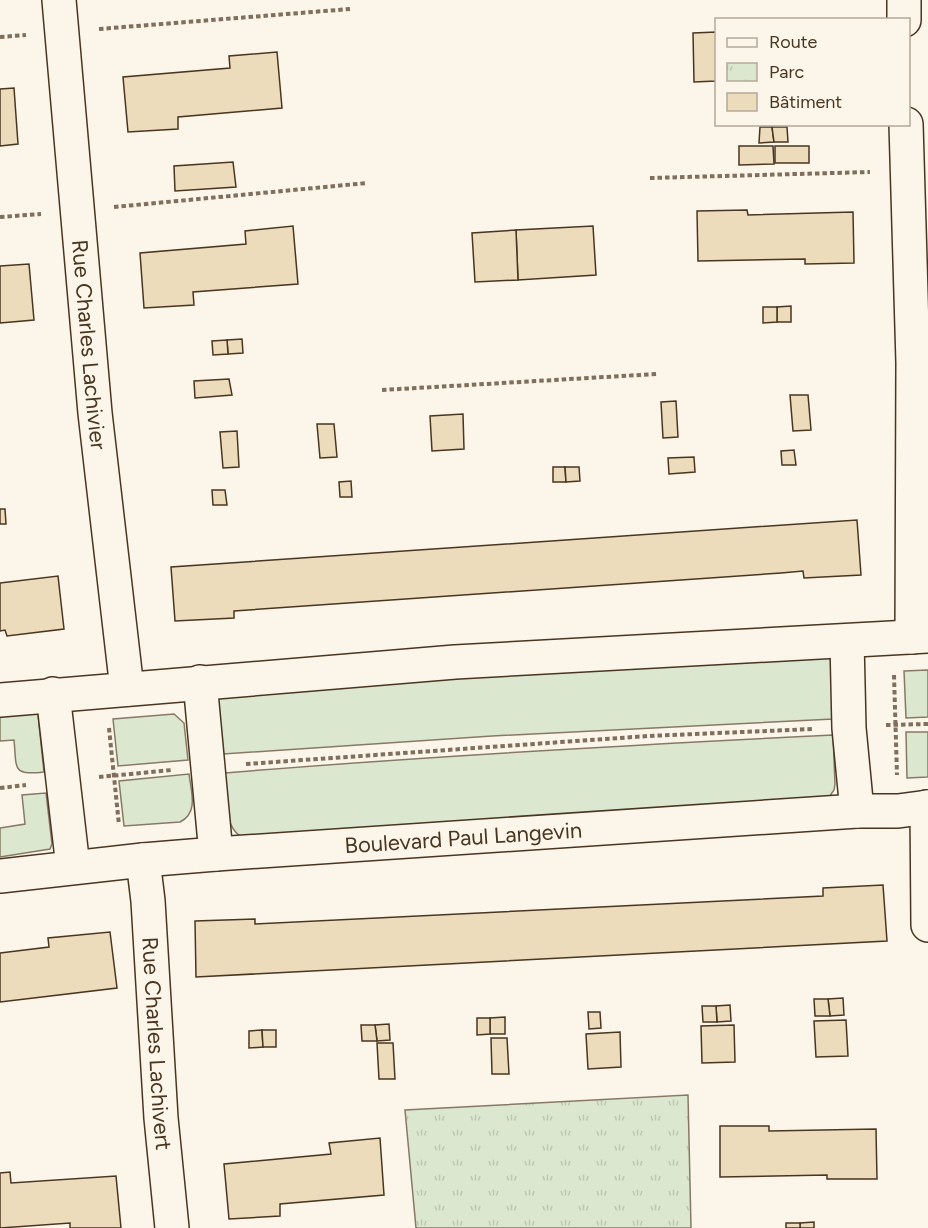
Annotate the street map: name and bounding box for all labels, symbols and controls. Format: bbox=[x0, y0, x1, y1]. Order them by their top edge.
legend bbox=[715, 18, 910, 126]
text: Route bbox=[769, 31, 818, 53]
text: Parc bbox=[769, 61, 805, 83]
text: Bâtiment bbox=[769, 91, 842, 113]
street label: Rue Charles Lachivier bbox=[66, 238, 113, 452]
street label: Boulevard Paul Langevin bbox=[344, 816, 583, 859]
street label: Rue Charles Lachivert bbox=[137, 936, 178, 1151]

